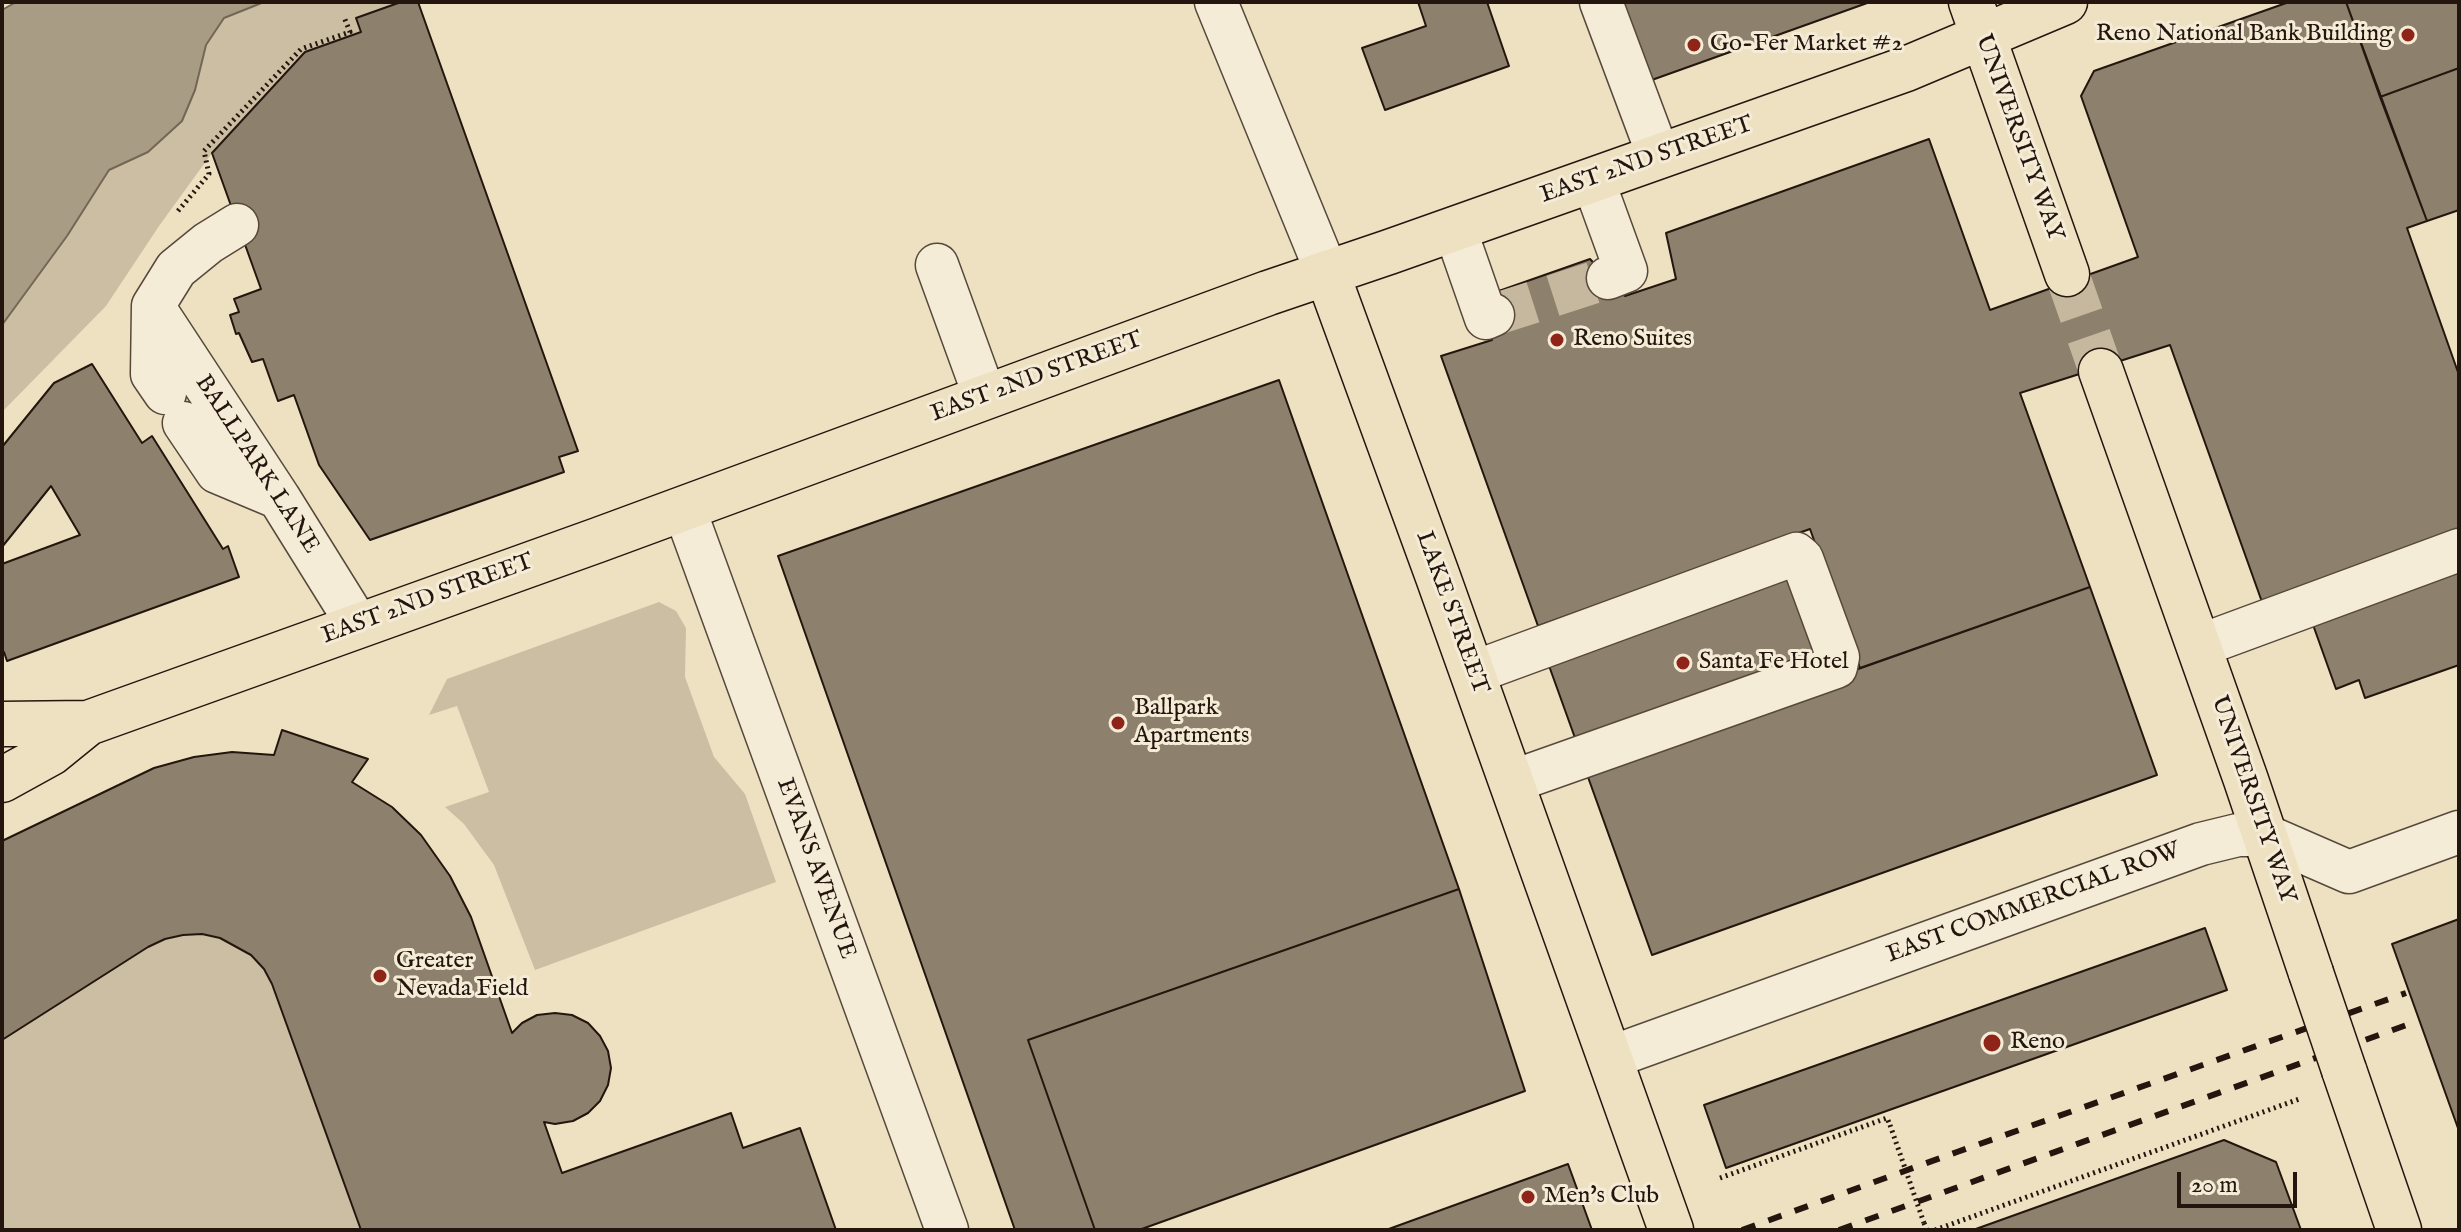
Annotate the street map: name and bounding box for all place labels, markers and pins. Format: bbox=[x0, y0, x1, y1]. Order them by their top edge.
place label: Reno National Bank Building bbox=[2096, 21, 2392, 49]
marker: Reno National Bank Building bbox=[2399, 26, 2417, 44]
place label: Go-Fer Market #2 bbox=[1710, 31, 1903, 59]
marker: Go-Fer Market #2 bbox=[1685, 36, 1703, 54]
place label: Reno Suites bbox=[1573, 326, 1692, 354]
marker: Reno Suites bbox=[1548, 331, 1566, 349]
place label: Santa Fe Hotel bbox=[1699, 649, 1849, 677]
marker: Santa Fe Hotel bbox=[1674, 654, 1692, 672]
place label: Ballpark Apartments bbox=[1134, 695, 1250, 751]
marker: Ballpark Apartments bbox=[1109, 714, 1127, 732]
place label: Greater Nevada Field bbox=[396, 948, 528, 1004]
marker: Greater Nevada Field bbox=[371, 967, 389, 985]
place label: Reno bbox=[2010, 1029, 2065, 1057]
marker: Reno bbox=[1981, 1032, 2003, 1054]
place label: Men's Club bbox=[1544, 1183, 1659, 1211]
marker: Men's Club bbox=[1519, 1188, 1537, 1206]

